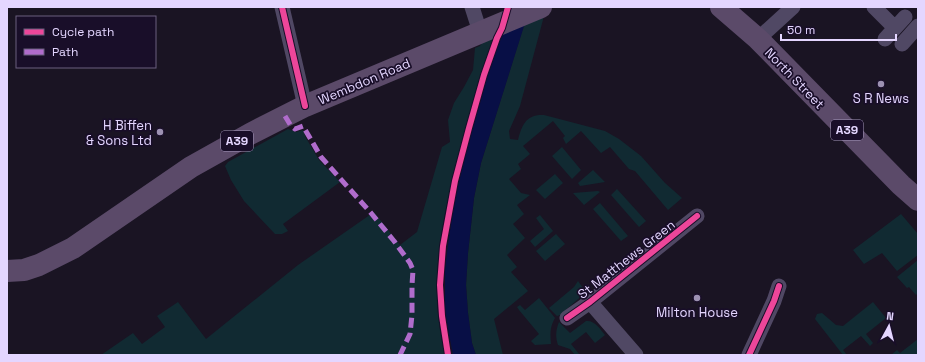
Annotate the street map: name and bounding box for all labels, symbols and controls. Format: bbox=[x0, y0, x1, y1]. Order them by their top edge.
legend bbox=[16, 16, 156, 68]
scale bar bbox=[781, 16, 896, 42]
text: 50 m bbox=[787, 22, 815, 38]
text: Cycle path bbox=[52, 24, 114, 40]
text: Path bbox=[52, 44, 78, 60]
street label: North Street bbox=[761, 44, 828, 113]
street label: Wembdon Road bbox=[316, 54, 413, 108]
marker: S R News bbox=[876, 79, 886, 89]
place label: S R News bbox=[853, 90, 909, 107]
place label: H Biffen & Sons Ltd bbox=[86, 117, 152, 149]
road number: A39 bbox=[831, 120, 863, 140]
marker: H Biffen & Sons Ltd bbox=[155, 127, 165, 137]
road number: A39 bbox=[221, 131, 253, 151]
street label: St Matthews Green bbox=[574, 216, 678, 303]
marker: Milton House bbox=[692, 293, 702, 303]
place label: Milton House bbox=[656, 304, 738, 321]
north arrow bbox=[869, 306, 909, 346]
text: N bbox=[886, 309, 895, 323]

